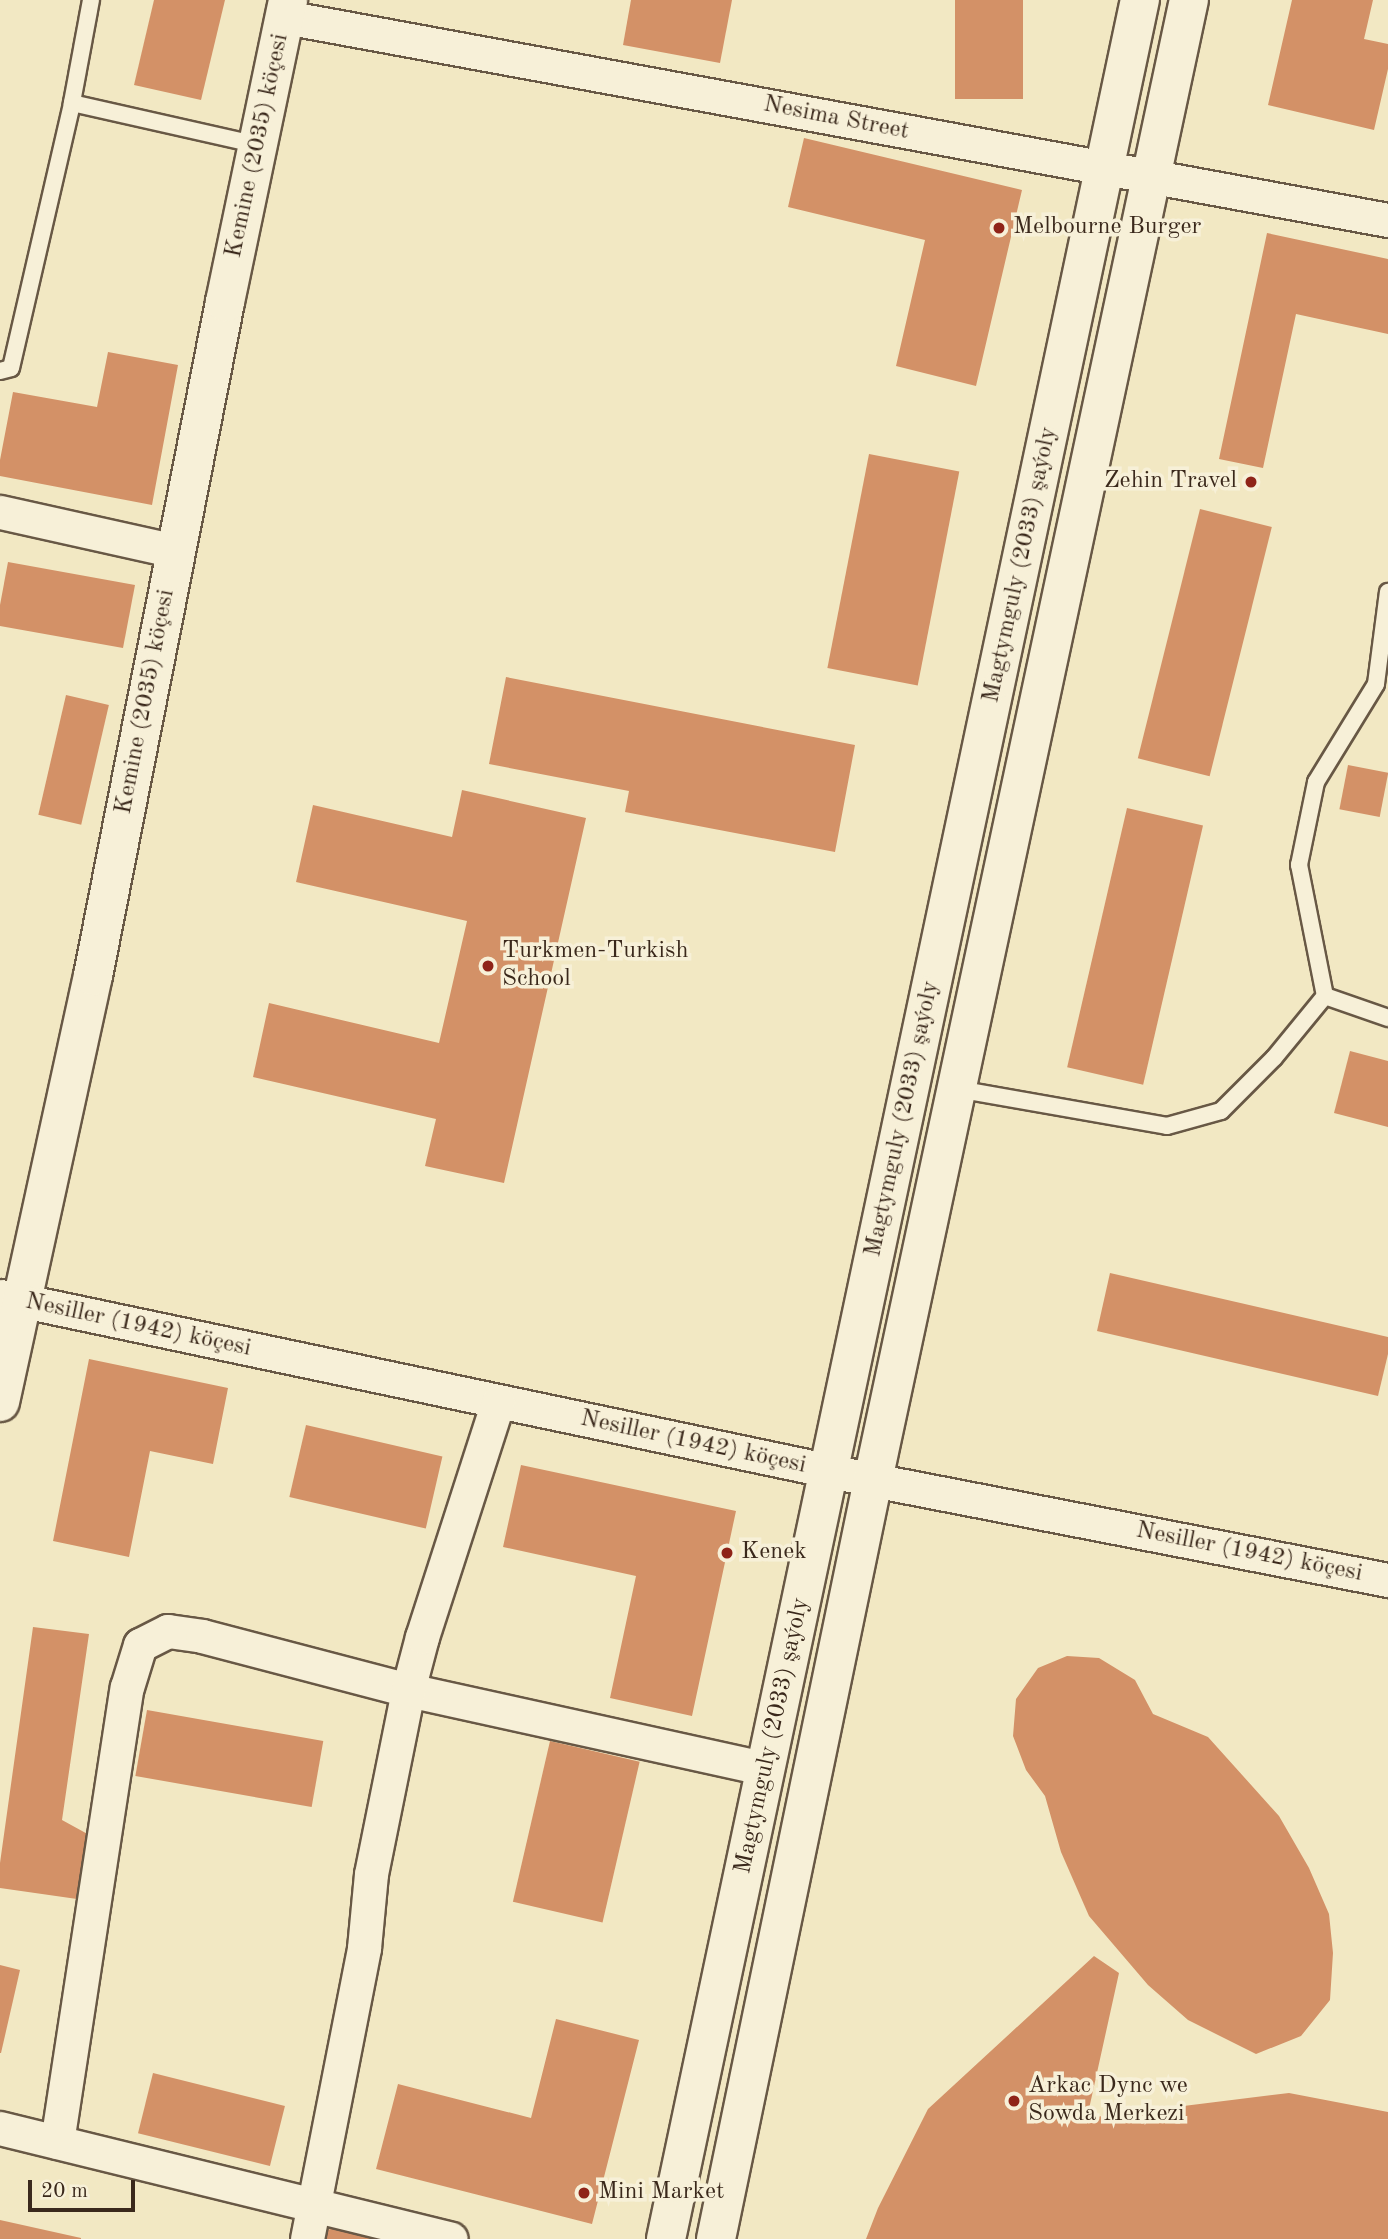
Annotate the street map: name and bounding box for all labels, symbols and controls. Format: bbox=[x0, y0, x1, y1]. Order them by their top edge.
street label: Kemine (2035) köçesi bbox=[220, 31, 296, 261]
street label: Nesima Street bbox=[761, 91, 911, 147]
place label: Melbourne Burger bbox=[1013, 214, 1201, 242]
marker: Melbourne Burger bbox=[991, 220, 1007, 236]
street label: Magtymguly (2033) şaýoly bbox=[978, 424, 1064, 706]
place label: Zehin Travel bbox=[1104, 468, 1237, 496]
marker: Zehin Travel bbox=[1243, 474, 1259, 490]
street label: Kemine (2035) köçesi bbox=[110, 587, 182, 817]
place label: Turkmen-Turkish School bbox=[502, 938, 688, 994]
marker: Turkmen-Turkish School bbox=[480, 958, 496, 974]
street label: Magtymguly (2033) şaýoly bbox=[860, 978, 946, 1260]
street label: Nesiller (1942) köçesi bbox=[23, 1288, 253, 1364]
street label: Nesiller (1942) köçesi bbox=[578, 1405, 808, 1481]
street label: Nesiller (1942) köçesi bbox=[1133, 1517, 1365, 1589]
place label: Kenek bbox=[741, 1539, 807, 1567]
marker: Kenek bbox=[719, 1545, 735, 1561]
street label: Magtymguly (2033) şaýoly bbox=[730, 1595, 816, 1877]
place label: Arkac Dync we Sowda Merkezi bbox=[1028, 2073, 1188, 2129]
marker: Arkac Dync we Sowda Merkezi bbox=[1006, 2093, 1022, 2109]
scale bar bbox=[32, 2166, 138, 2210]
place label: Mini Market bbox=[598, 2179, 724, 2207]
text: 20 m bbox=[41, 2181, 88, 2202]
marker: Mini Market bbox=[576, 2185, 592, 2201]

